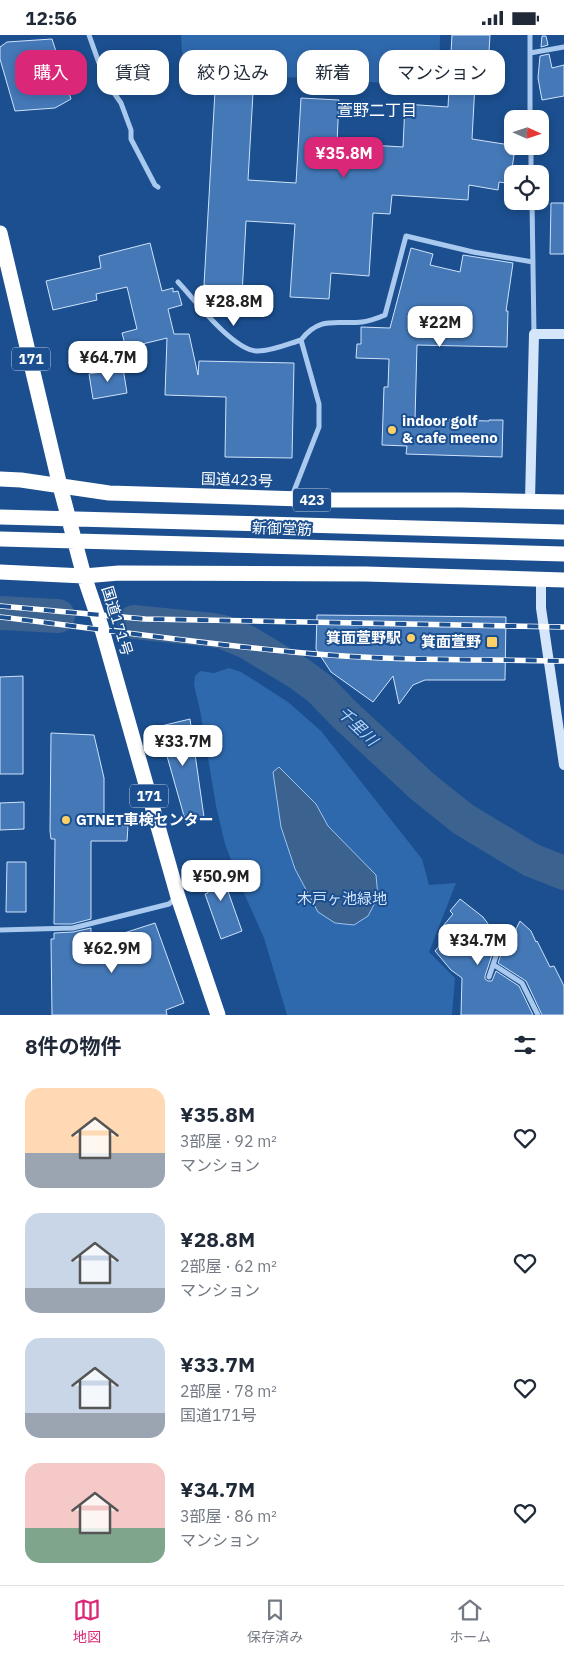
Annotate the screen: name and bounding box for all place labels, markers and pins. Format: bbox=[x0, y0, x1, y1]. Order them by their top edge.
pin: ¥35.8M bbox=[303, 137, 385, 179]
pin: ¥28.8M bbox=[193, 285, 275, 327]
pin: ¥22M bbox=[410, 305, 470, 348]
pin: ¥64.7M bbox=[67, 341, 149, 383]
place label: indoor golf & cafe meeno bbox=[402, 411, 498, 447]
marker: indoor golf & cafe meeno bbox=[386, 424, 398, 436]
place label: 箕面萱野駅 bbox=[326, 628, 401, 647]
marker: 箕面萱野駅 bbox=[405, 632, 417, 644]
place label: 箕面萱野 bbox=[421, 632, 481, 651]
marker: 箕面萱野 bbox=[485, 635, 499, 649]
pin: ¥33.7M bbox=[142, 725, 224, 767]
place label: GTNET車検センター bbox=[76, 810, 214, 829]
marker: GTNET車検センター bbox=[60, 814, 72, 826]
pin: ¥50.9M bbox=[180, 859, 262, 902]
pin: ¥34.7M bbox=[437, 923, 519, 966]
pin: ¥62.9M bbox=[71, 931, 153, 974]

